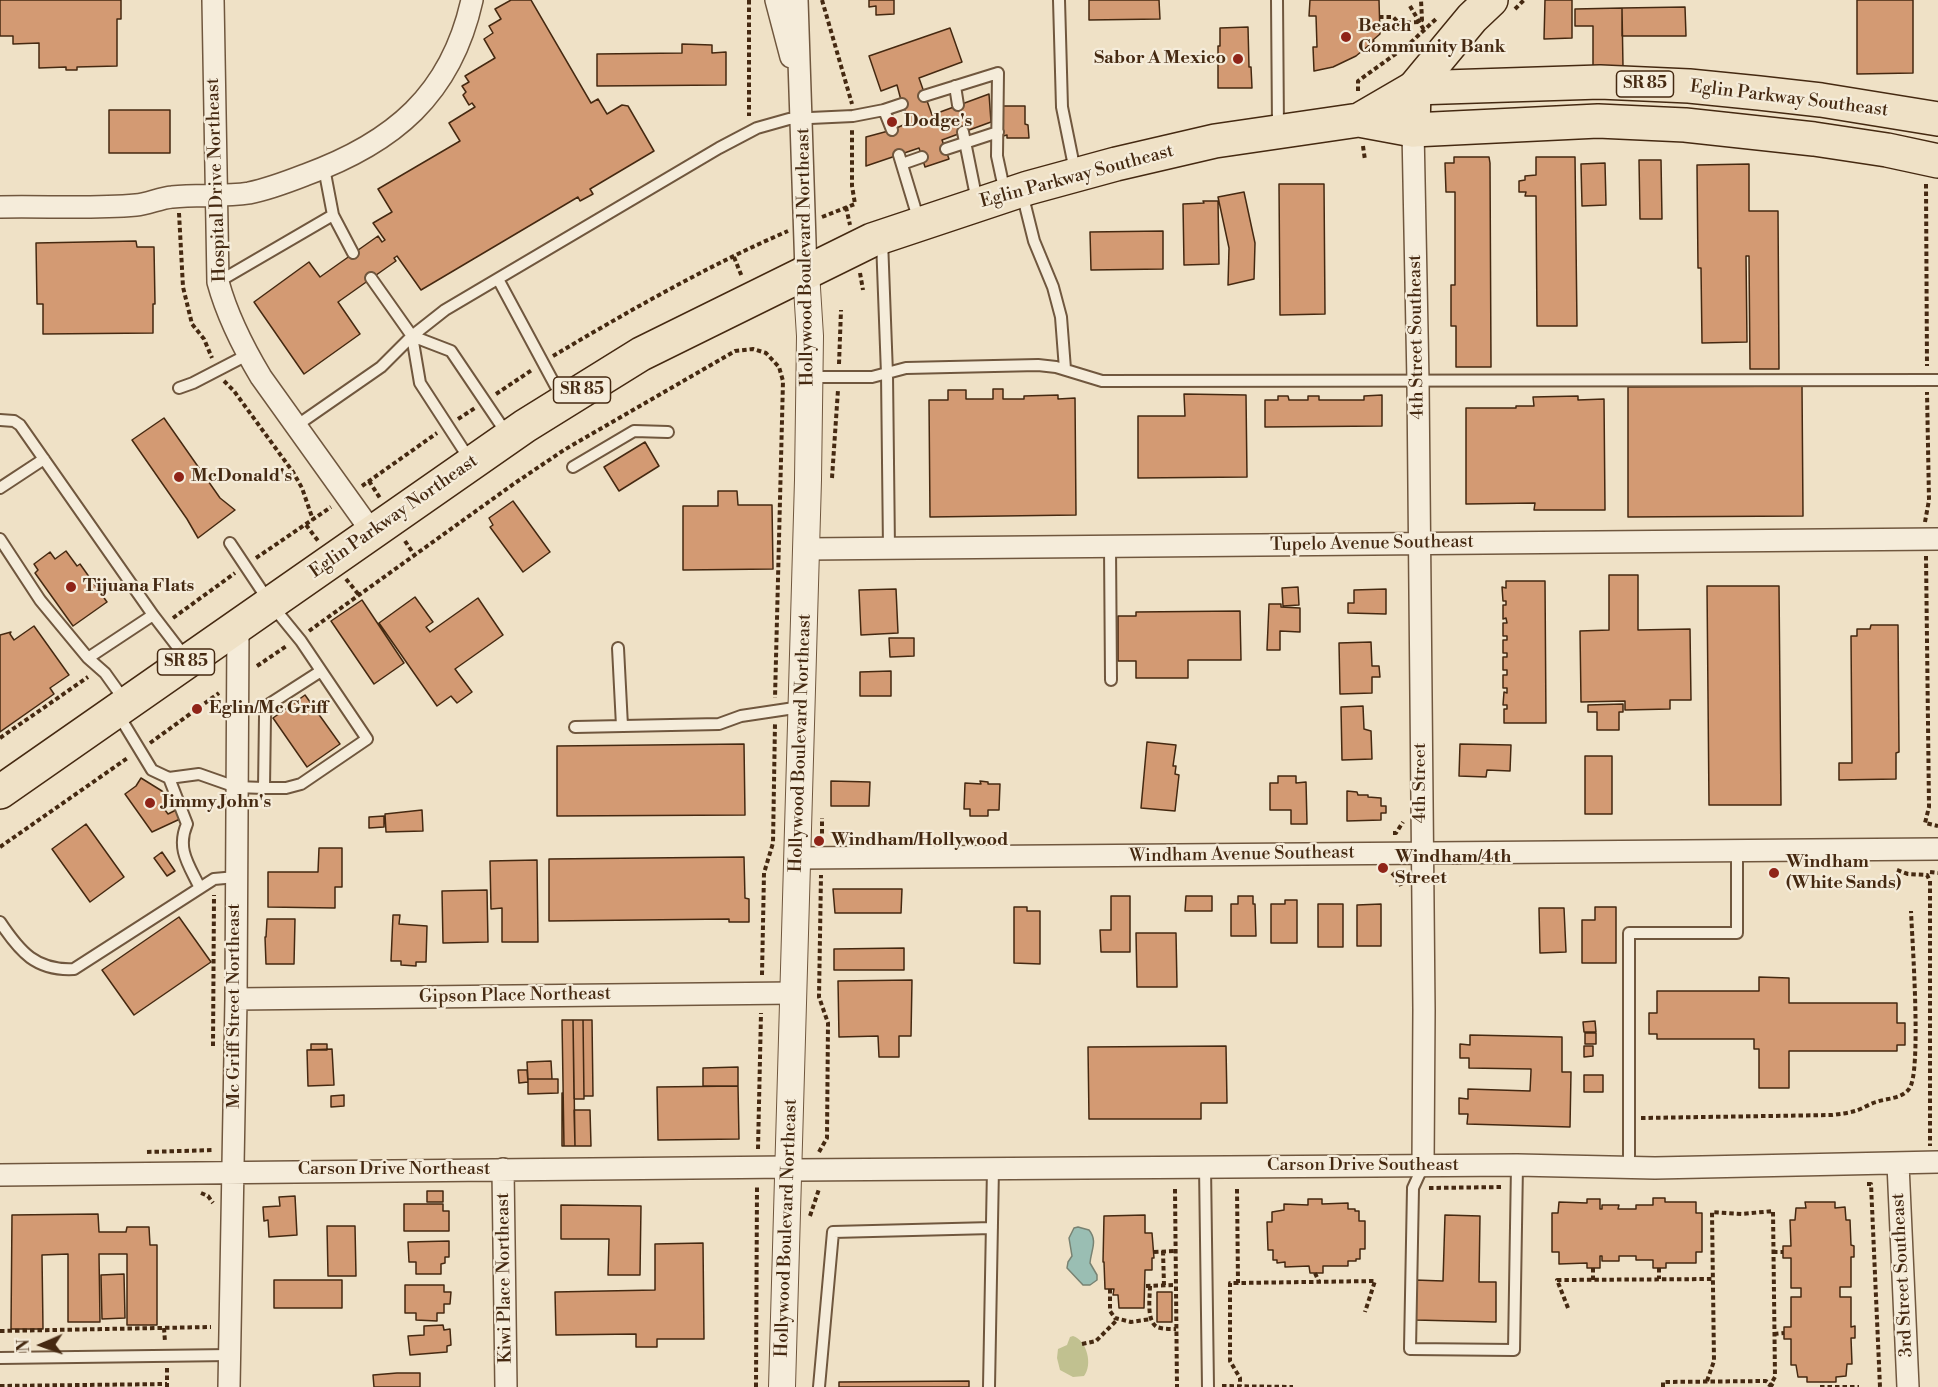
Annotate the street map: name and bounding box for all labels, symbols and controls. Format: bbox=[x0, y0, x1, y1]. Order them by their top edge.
place label: Beach Community Bank bbox=[1358, 16, 1506, 58]
marker: Beach Community Bank bbox=[1339, 30, 1353, 44]
place label: Sabor A Mexico bbox=[1094, 48, 1226, 70]
marker: Sabor A Mexico bbox=[1231, 52, 1245, 66]
road number: SR 85 bbox=[1616, 71, 1674, 97]
street label: Eglin Parkway Southeast bbox=[1689, 76, 1889, 122]
street label: Hospital Drive Northeast bbox=[203, 77, 231, 283]
place label: Dodge's bbox=[904, 111, 972, 133]
marker: Dodge's bbox=[885, 115, 899, 129]
street label: Hollywood Boulevard Northeast bbox=[793, 127, 819, 387]
street label: Eglin Parkway Southeast bbox=[978, 141, 1176, 213]
street label: 4th Street Southeast bbox=[1405, 254, 1429, 420]
road number: SR 85 bbox=[554, 377, 610, 403]
street label: Eglin Parkway Northeast bbox=[306, 451, 482, 583]
place label: McDonald's bbox=[191, 466, 292, 488]
marker: McDonald's bbox=[172, 470, 186, 484]
street label: Tupelo Avenue Southeast bbox=[1270, 531, 1474, 557]
place label: Tijuana Flats bbox=[83, 576, 194, 598]
marker: Tijuana Flats bbox=[64, 580, 78, 594]
street label: Hollywood Boulevard Northeast bbox=[786, 613, 816, 873]
road number: SR 85 bbox=[158, 649, 214, 675]
place label: Eglin/Mc Griff bbox=[209, 698, 328, 720]
marker: Eglin/Mc Griff bbox=[190, 702, 204, 716]
street label: 4th Street bbox=[1410, 743, 1432, 823]
place label: Jimmy John's bbox=[162, 792, 271, 814]
marker: Jimmy John's bbox=[143, 796, 157, 810]
place label: Windham/Hollywood bbox=[831, 830, 1008, 852]
marker: Windham/Hollywood bbox=[812, 834, 826, 848]
street label: Windham Avenue Southeast bbox=[1129, 842, 1355, 868]
place label: Windham/4th Street bbox=[1395, 847, 1511, 890]
place label: Windham (White Sands) bbox=[1786, 852, 1901, 894]
marker: Windham/4th Street bbox=[1376, 861, 1390, 875]
marker: Windham (White Sands) bbox=[1767, 866, 1781, 880]
street label: Mc Griff Street Northeast bbox=[224, 903, 246, 1109]
street label: Gipson Place Northeast bbox=[419, 984, 611, 1008]
street label: Hollywood Boulevard Northeast bbox=[772, 1098, 802, 1358]
street label: Carson Drive Southeast bbox=[1267, 1155, 1459, 1177]
street label: Carson Drive Northeast bbox=[298, 1159, 490, 1181]
street label: Kiwi Place Northeast bbox=[493, 1192, 517, 1364]
street label: 3rd Street Southeast bbox=[1888, 1192, 1918, 1358]
north arrow bbox=[12, 1315, 72, 1375]
text: N bbox=[14, 1339, 34, 1352]

